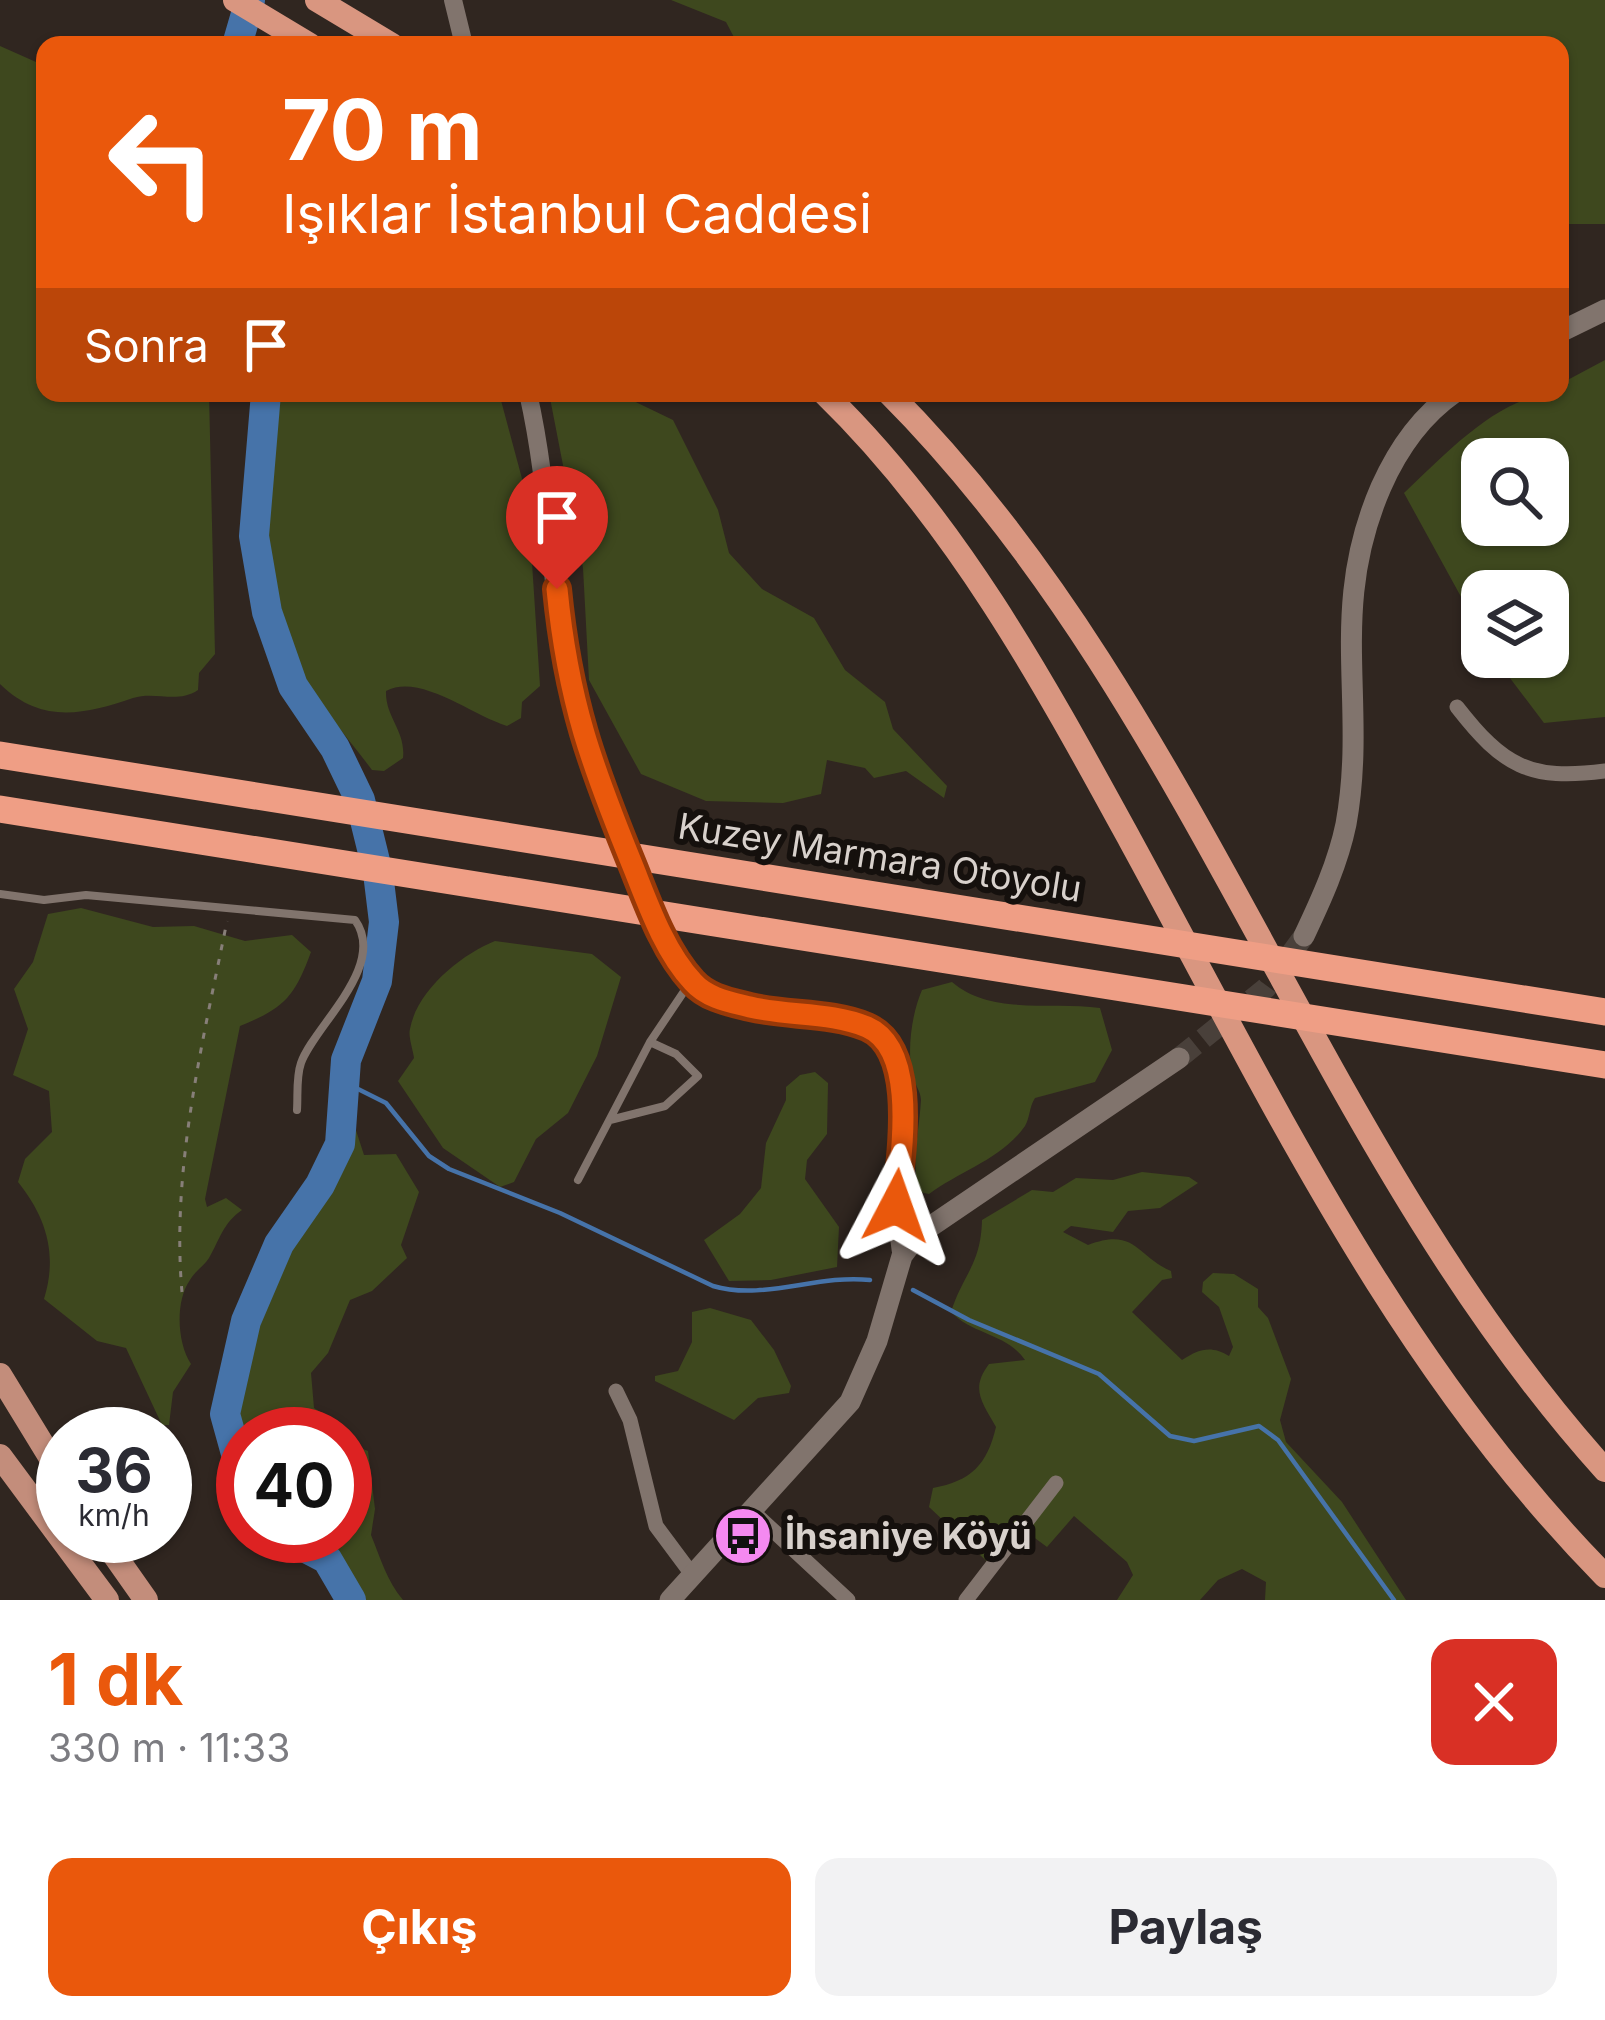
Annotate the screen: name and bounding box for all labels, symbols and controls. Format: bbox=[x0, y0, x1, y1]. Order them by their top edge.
text: 70 m bbox=[282, 79, 483, 180]
icon: left bbox=[84, 84, 240, 240]
text: Işıklar İstanbul Caddesi bbox=[282, 181, 872, 246]
icon: arrive bbox=[233, 312, 299, 378]
text: Sonra bbox=[84, 318, 209, 373]
map controls bbox=[1461, 438, 1569, 678]
button: search bbox=[1461, 438, 1569, 546]
pin bbox=[506, 466, 608, 589]
icon: arrive bbox=[524, 484, 590, 550]
button: layers bbox=[1461, 570, 1569, 678]
street label: Kuzey Marmara Otoyolu bbox=[675, 803, 1085, 911]
position arrow bbox=[833, 1143, 959, 1269]
speed limit sign: 40 bbox=[216, 1407, 372, 1563]
text: 36 bbox=[75, 1434, 153, 1506]
text: km/h bbox=[78, 1497, 150, 1533]
bus stop icon: İhsaniye Köyü bbox=[712, 1505, 774, 1567]
place label: İhsaniye Köyü bbox=[785, 1514, 1032, 1558]
text: 1 dk bbox=[48, 1635, 183, 1722]
button: close bbox=[1431, 1639, 1557, 1765]
text: 330 m · 11:33 bbox=[48, 1724, 290, 1771]
button: Çıkış bbox=[48, 1858, 791, 1996]
button: Paylaş bbox=[815, 1858, 1557, 1996]

